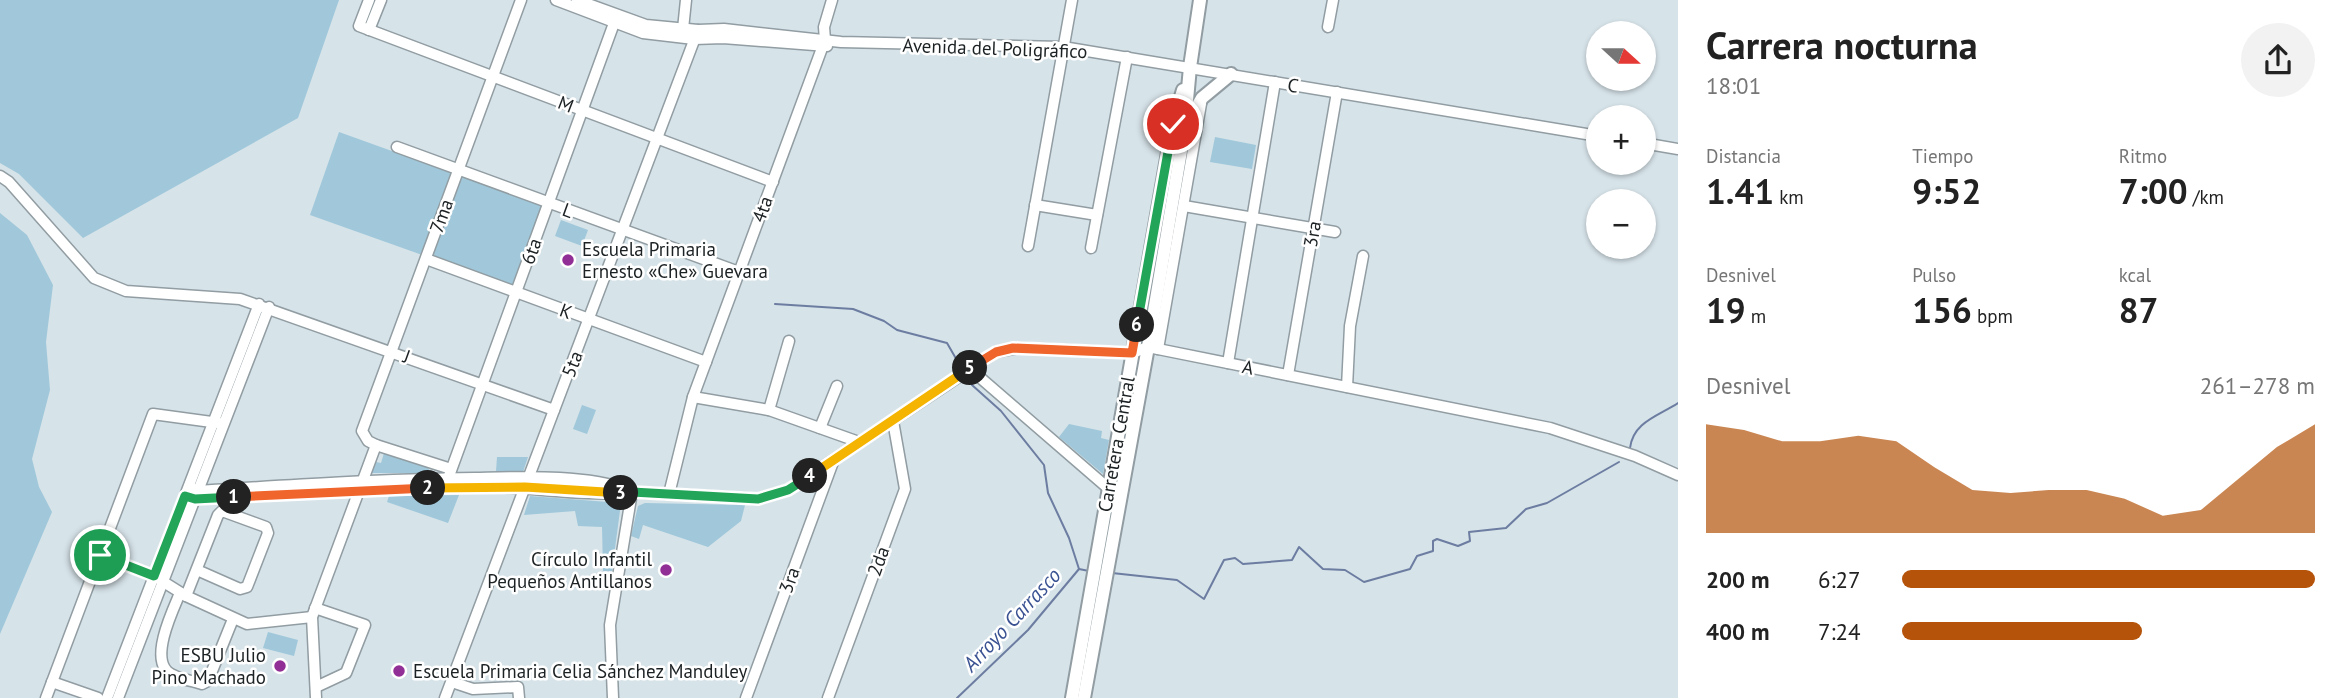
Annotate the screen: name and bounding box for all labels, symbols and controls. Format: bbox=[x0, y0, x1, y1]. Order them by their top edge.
text: Carrera nocturna bbox=[1706, 20, 1978, 69]
north arrow bbox=[1586, 21, 1656, 91]
map controls bbox=[1586, 21, 1656, 259]
button: share bbox=[2241, 23, 2315, 97]
street label: Avenida del Poligráfico bbox=[902, 33, 1088, 63]
text: 18:01 bbox=[1706, 71, 1761, 100]
street label: C bbox=[1286, 72, 1301, 98]
street label: M bbox=[555, 90, 577, 118]
pin bbox=[1143, 94, 1203, 154]
icon: check bbox=[1154, 105, 1192, 143]
button: + bbox=[1586, 105, 1656, 175]
text: Distancia bbox=[1706, 144, 1781, 168]
text: Tiempo bbox=[1912, 144, 1974, 168]
text: Ritmo bbox=[2119, 144, 2167, 168]
text: 1.41 bbox=[1706, 168, 1774, 214]
text: 9:52 bbox=[1912, 168, 1981, 214]
text: 7:00 bbox=[2119, 168, 2188, 214]
text: km bbox=[1774, 185, 1804, 209]
text: /km bbox=[2188, 185, 2224, 209]
button: − bbox=[1586, 189, 1656, 259]
street label: 4ta bbox=[746, 193, 778, 225]
street label: 7ma bbox=[424, 196, 458, 236]
street label: L bbox=[559, 197, 577, 223]
street label: 3ra bbox=[1298, 219, 1326, 249]
street label: 6ta bbox=[515, 235, 547, 267]
place label: Escuela Primaria Ernesto «Che» Guevara bbox=[582, 237, 768, 283]
marker: Escuela Primaria Ernesto «Che» Guevara bbox=[560, 252, 576, 268]
text: Desnivel bbox=[1706, 263, 1776, 287]
text: Pulso bbox=[1912, 263, 1956, 287]
text: kcal bbox=[2119, 263, 2151, 287]
text: 19 bbox=[1706, 287, 1746, 333]
text: 156 bbox=[1912, 287, 1972, 333]
text: 87 bbox=[2119, 287, 2158, 333]
street label: K bbox=[556, 298, 576, 324]
text: m bbox=[1746, 304, 1766, 328]
text: bpm bbox=[1972, 304, 2013, 328]
pin: 6 bbox=[1120, 308, 1154, 342]
text: 6 bbox=[1131, 312, 1142, 336]
street label: J bbox=[399, 343, 414, 368]
street label: 5ta bbox=[556, 347, 588, 381]
pin: 5 bbox=[953, 350, 988, 386]
street label: A bbox=[1240, 354, 1256, 380]
text: 5 bbox=[964, 355, 975, 379]
text: Desnivel bbox=[1706, 371, 1790, 400]
text: 261–278 m bbox=[2200, 371, 2315, 400]
street label: Carretera Central bbox=[1092, 374, 1140, 514]
pin: 4 bbox=[792, 458, 828, 494]
text: 4 bbox=[804, 463, 815, 487]
pin: 2 bbox=[410, 470, 446, 505]
text: 2 bbox=[422, 475, 433, 499]
pin: 3 bbox=[604, 476, 638, 510]
pin: 1 bbox=[216, 480, 252, 514]
text: 3 bbox=[615, 480, 626, 504]
text: 1 bbox=[228, 484, 239, 508]
pin bbox=[70, 525, 130, 585]
icon: arrive bbox=[81, 536, 119, 574]
street label: 2da bbox=[862, 543, 894, 579]
place label: Círculo Infantil Pequeños Antillanos bbox=[487, 547, 652, 593]
marker: Círculo Infantil Pequeños Antillanos bbox=[658, 562, 674, 578]
water label: Arroyo Carrasco bbox=[956, 562, 1067, 678]
street label: 3ra bbox=[773, 564, 805, 596]
text: 200 m bbox=[1706, 565, 1769, 594]
text: 6:27 bbox=[1818, 565, 1861, 594]
text: 400 m bbox=[1706, 617, 1769, 646]
text: 7:24 bbox=[1818, 617, 1861, 646]
place label: ESBU Julio Pino Machado bbox=[151, 643, 266, 689]
marker: ESBU Julio Pino Machado bbox=[272, 658, 288, 674]
place label: Escuela Primaria Celia Sánchez Manduley bbox=[413, 659, 747, 683]
marker: Escuela Primaria Celia Sánchez Manduley bbox=[391, 663, 407, 679]

